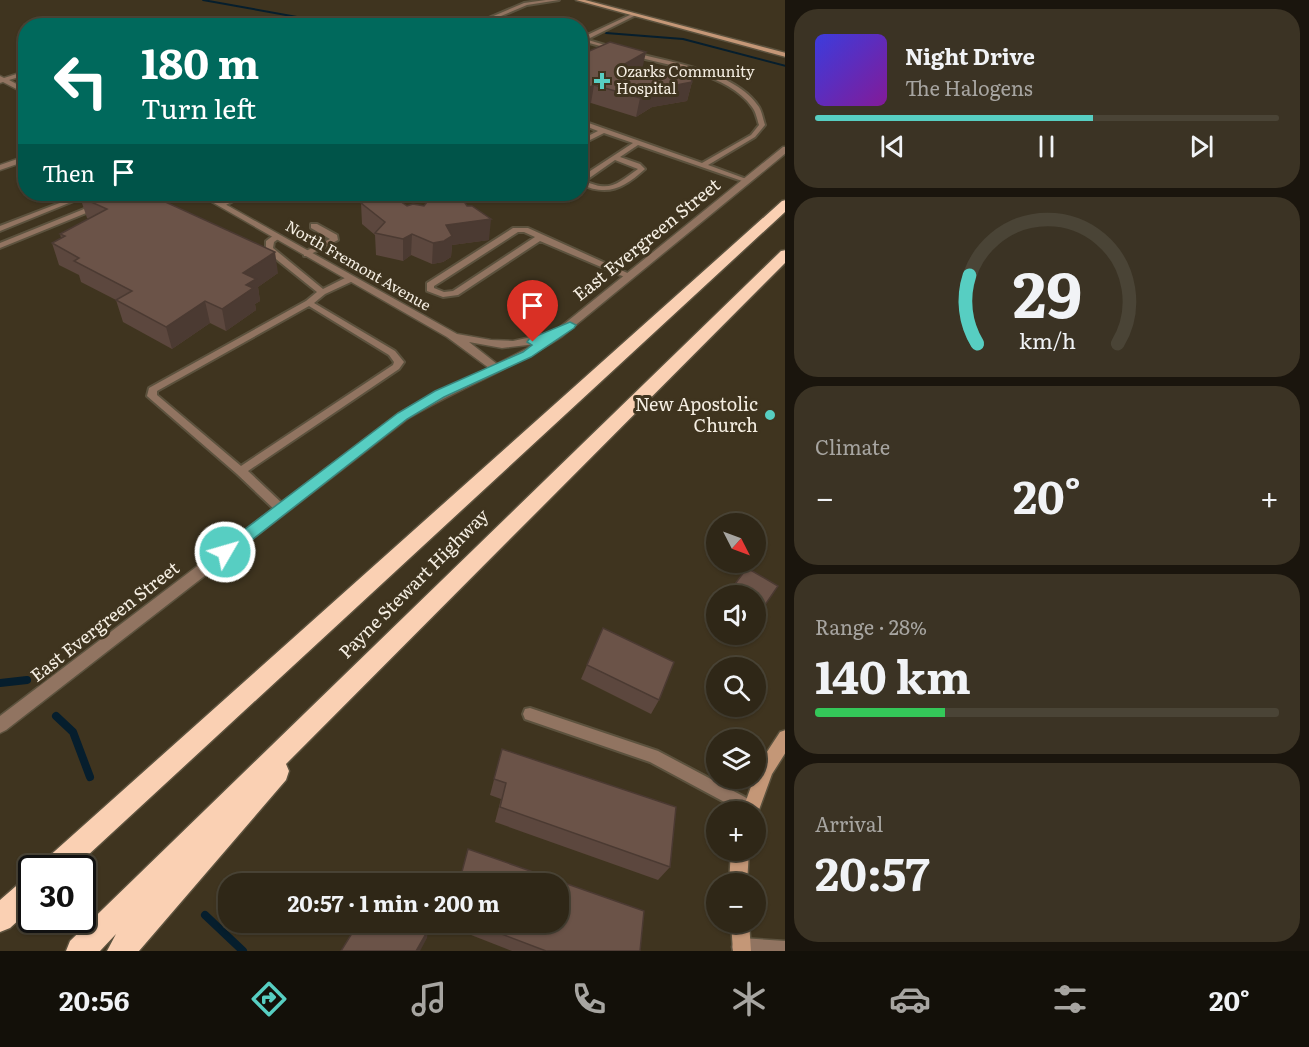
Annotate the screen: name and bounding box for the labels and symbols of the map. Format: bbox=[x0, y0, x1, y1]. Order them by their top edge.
place label: Ozarks Community Hospital bbox=[616, 59, 755, 99]
marker: Ozarks Community Hospital bbox=[593, 72, 611, 90]
street label: East Evergreen Street bbox=[567, 170, 726, 307]
street label: North Fremont Avenue bbox=[282, 214, 436, 316]
pin bbox=[507, 280, 558, 342]
place label: New Apostolic Church bbox=[635, 390, 758, 438]
marker: New Apostolic Church bbox=[763, 408, 777, 422]
street label: Payne Stewart Highway bbox=[332, 501, 494, 664]
north arrow bbox=[706, 513, 766, 573]
position arrow bbox=[193, 520, 257, 584]
street label: East Evergreen Street bbox=[24, 554, 185, 688]
speed limit sign: 30 bbox=[18, 855, 96, 933]

